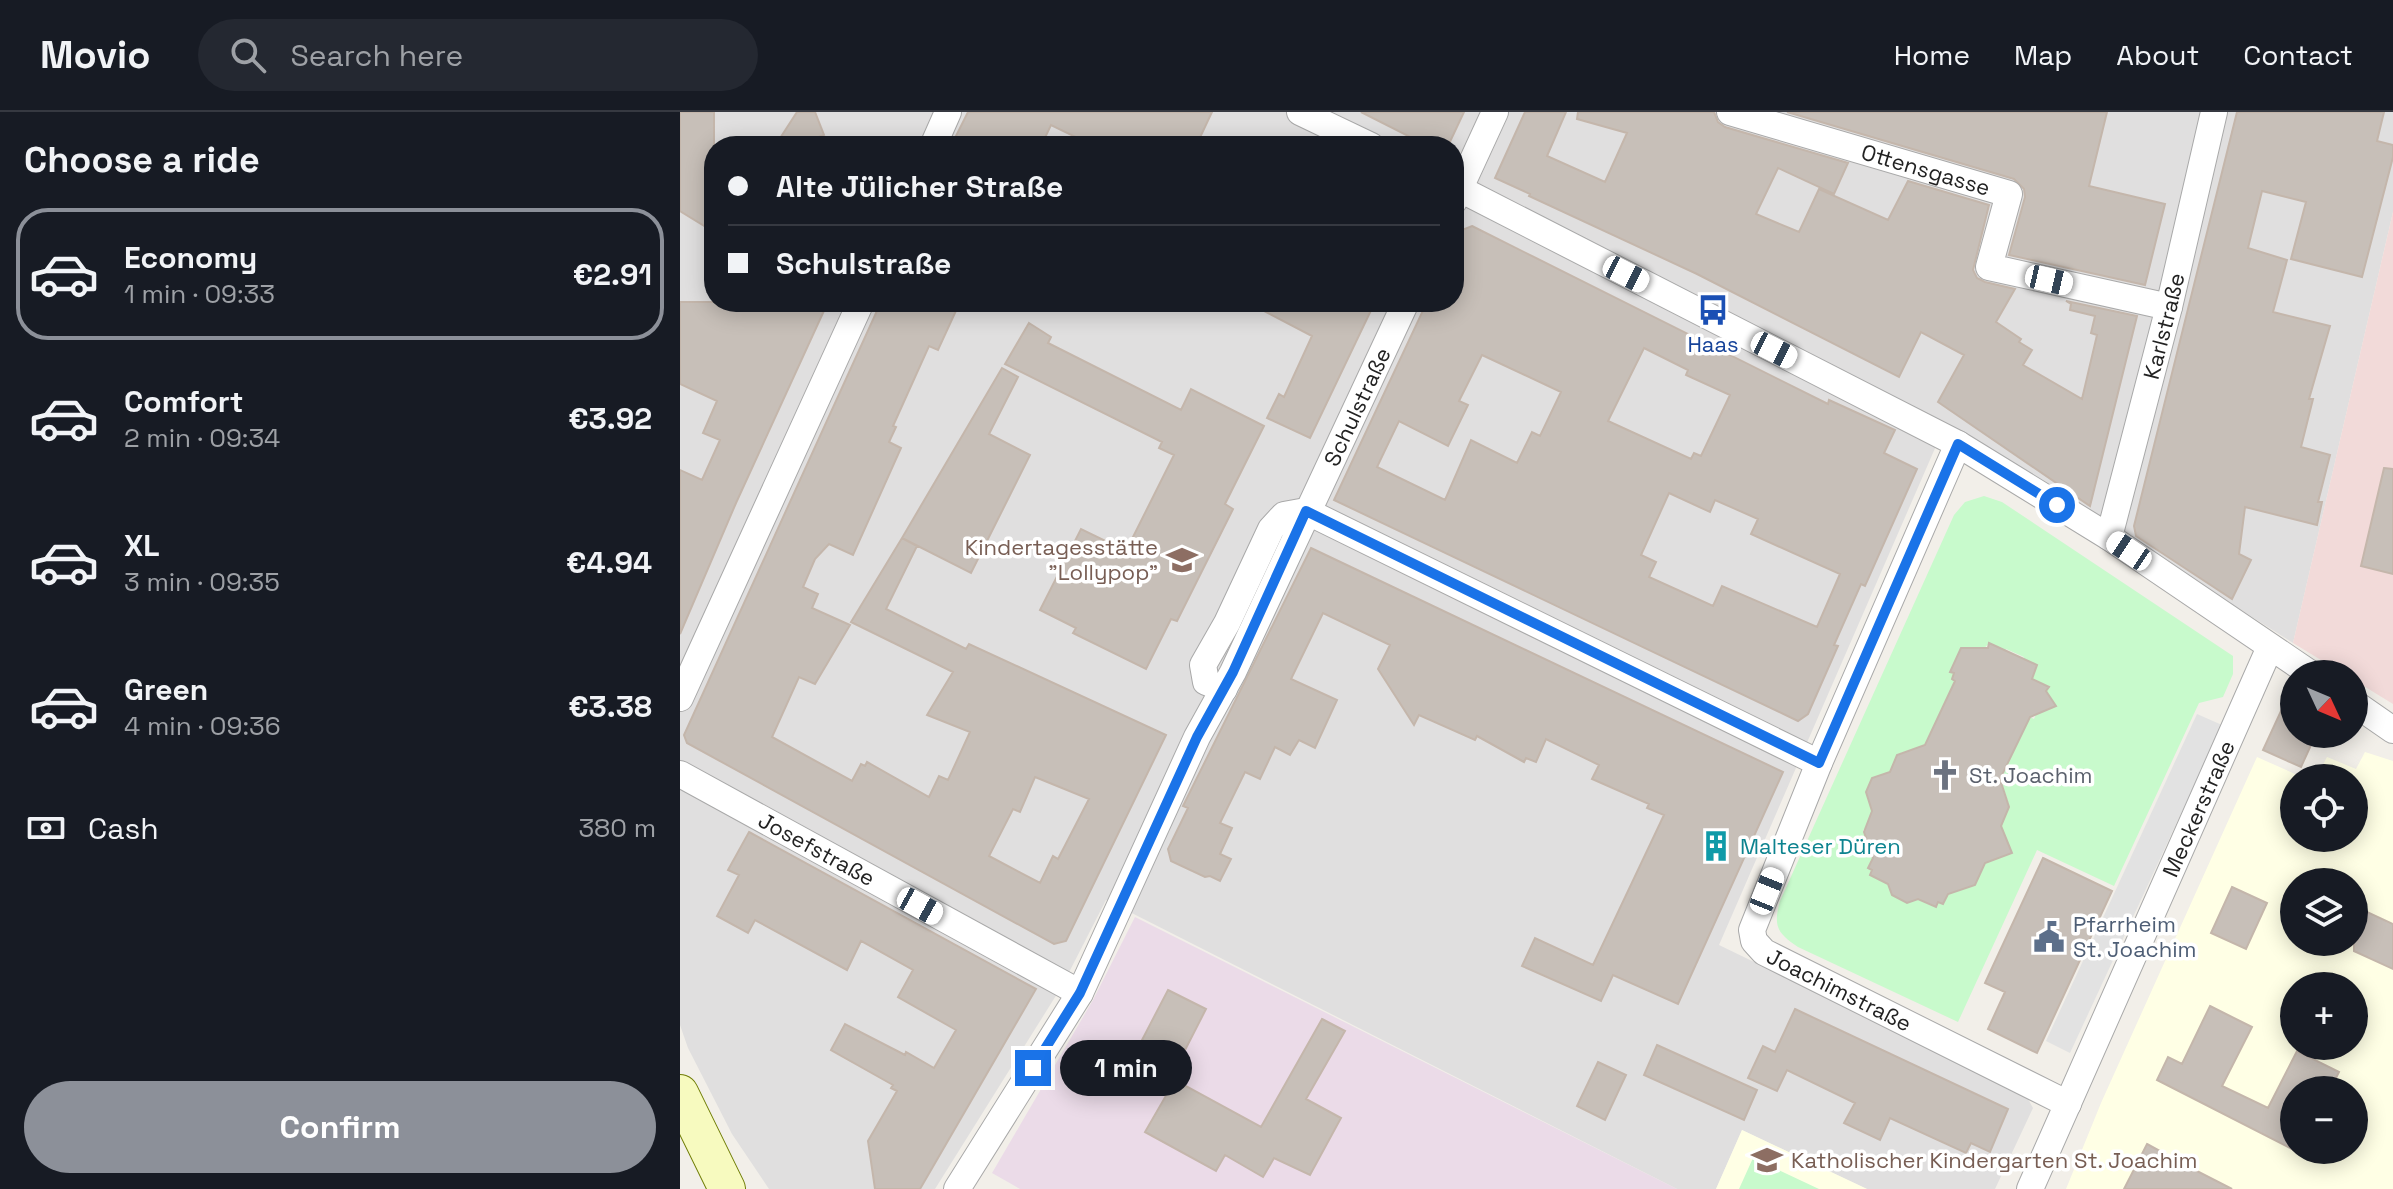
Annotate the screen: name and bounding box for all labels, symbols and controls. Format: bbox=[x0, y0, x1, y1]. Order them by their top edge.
search box bbox=[198, 19, 758, 91]
text: Movio bbox=[40, 31, 150, 79]
icon: search bbox=[226, 33, 270, 77]
text: Search here bbox=[290, 36, 463, 75]
text: Home bbox=[1894, 37, 1970, 73]
text: Map bbox=[2014, 37, 2072, 73]
text: About bbox=[2116, 37, 2199, 73]
text: Contact bbox=[2243, 37, 2353, 73]
text: Choose a ride bbox=[24, 137, 260, 183]
street label: Ottensgasse bbox=[1858, 137, 1993, 202]
text: Alte Jülicher Straße bbox=[776, 167, 1063, 206]
icon: car bbox=[28, 238, 100, 310]
text: Economy bbox=[124, 238, 257, 277]
text: Schulstraße bbox=[776, 244, 951, 283]
car bbox=[1599, 252, 1653, 296]
text: €2.91 bbox=[573, 255, 652, 294]
car bbox=[2023, 263, 2075, 297]
street label: Karlstraße bbox=[2137, 270, 2190, 382]
text: 1 min · 09:33 bbox=[124, 277, 275, 311]
bus stop icon: Haas bbox=[1696, 293, 1730, 327]
car bbox=[1747, 328, 1801, 372]
place label: Haas bbox=[1687, 330, 1739, 358]
street label: Schulstraße bbox=[1317, 343, 1397, 471]
icon: car bbox=[28, 382, 100, 454]
text: Comfort bbox=[124, 382, 243, 421]
text: €3.92 bbox=[568, 399, 652, 438]
text: 2 min · 09:34 bbox=[124, 421, 280, 455]
route start bbox=[2039, 487, 2075, 523]
icon: car bbox=[28, 526, 100, 598]
text: XL bbox=[124, 526, 160, 565]
car bbox=[2102, 528, 2156, 574]
place label: Kindertagesstätte "Lollypop" bbox=[965, 533, 1158, 586]
text: €4.94 bbox=[566, 543, 652, 582]
school or university icon: Kindertagesstätte "Lollypop" bbox=[1165, 543, 1199, 577]
text: 3 min · 09:35 bbox=[124, 565, 280, 599]
north arrow bbox=[2280, 660, 2368, 748]
map controls bbox=[2280, 660, 2368, 1164]
icon: car bbox=[28, 670, 100, 742]
text: Green bbox=[124, 670, 208, 709]
text: €3.38 bbox=[568, 687, 652, 726]
text: 4 min · 09:36 bbox=[124, 709, 281, 743]
street label: Meckerstraße bbox=[2156, 736, 2241, 881]
church icon: St. Joachim bbox=[1928, 758, 1962, 792]
place label: St. Joachim bbox=[1969, 761, 2093, 789]
button: locate bbox=[2280, 764, 2368, 852]
icon: cash bbox=[24, 806, 68, 850]
street label: Josefstraße bbox=[754, 806, 880, 892]
text: Cash bbox=[88, 809, 159, 848]
text: 380 m bbox=[578, 811, 656, 845]
building icon: Malteser Düren bbox=[1699, 829, 1733, 863]
place label: Malteser Düren bbox=[1740, 832, 1901, 860]
car bbox=[1747, 864, 1787, 918]
button: layers bbox=[2280, 868, 2368, 956]
car bbox=[893, 884, 947, 928]
place label: Pfarrheim St. Joachim bbox=[2073, 910, 2197, 963]
public building icon: Pfarrheim St. Joachim bbox=[2032, 920, 2066, 954]
street label: Joachimstraße bbox=[1762, 942, 1916, 1038]
button: + bbox=[2280, 972, 2368, 1060]
callout: 1 min bbox=[1061, 1040, 1193, 1096]
route end bbox=[1015, 1050, 1051, 1086]
text: 1 min bbox=[1094, 1051, 1158, 1085]
button: − bbox=[2280, 1076, 2368, 1164]
button: Confirm bbox=[24, 1081, 656, 1173]
school or university icon: Katholischer Kindergarten St. Joachim bbox=[1750, 1143, 1784, 1177]
place label: Katholischer Kindergarten St. Joachim bbox=[1791, 1146, 2197, 1174]

